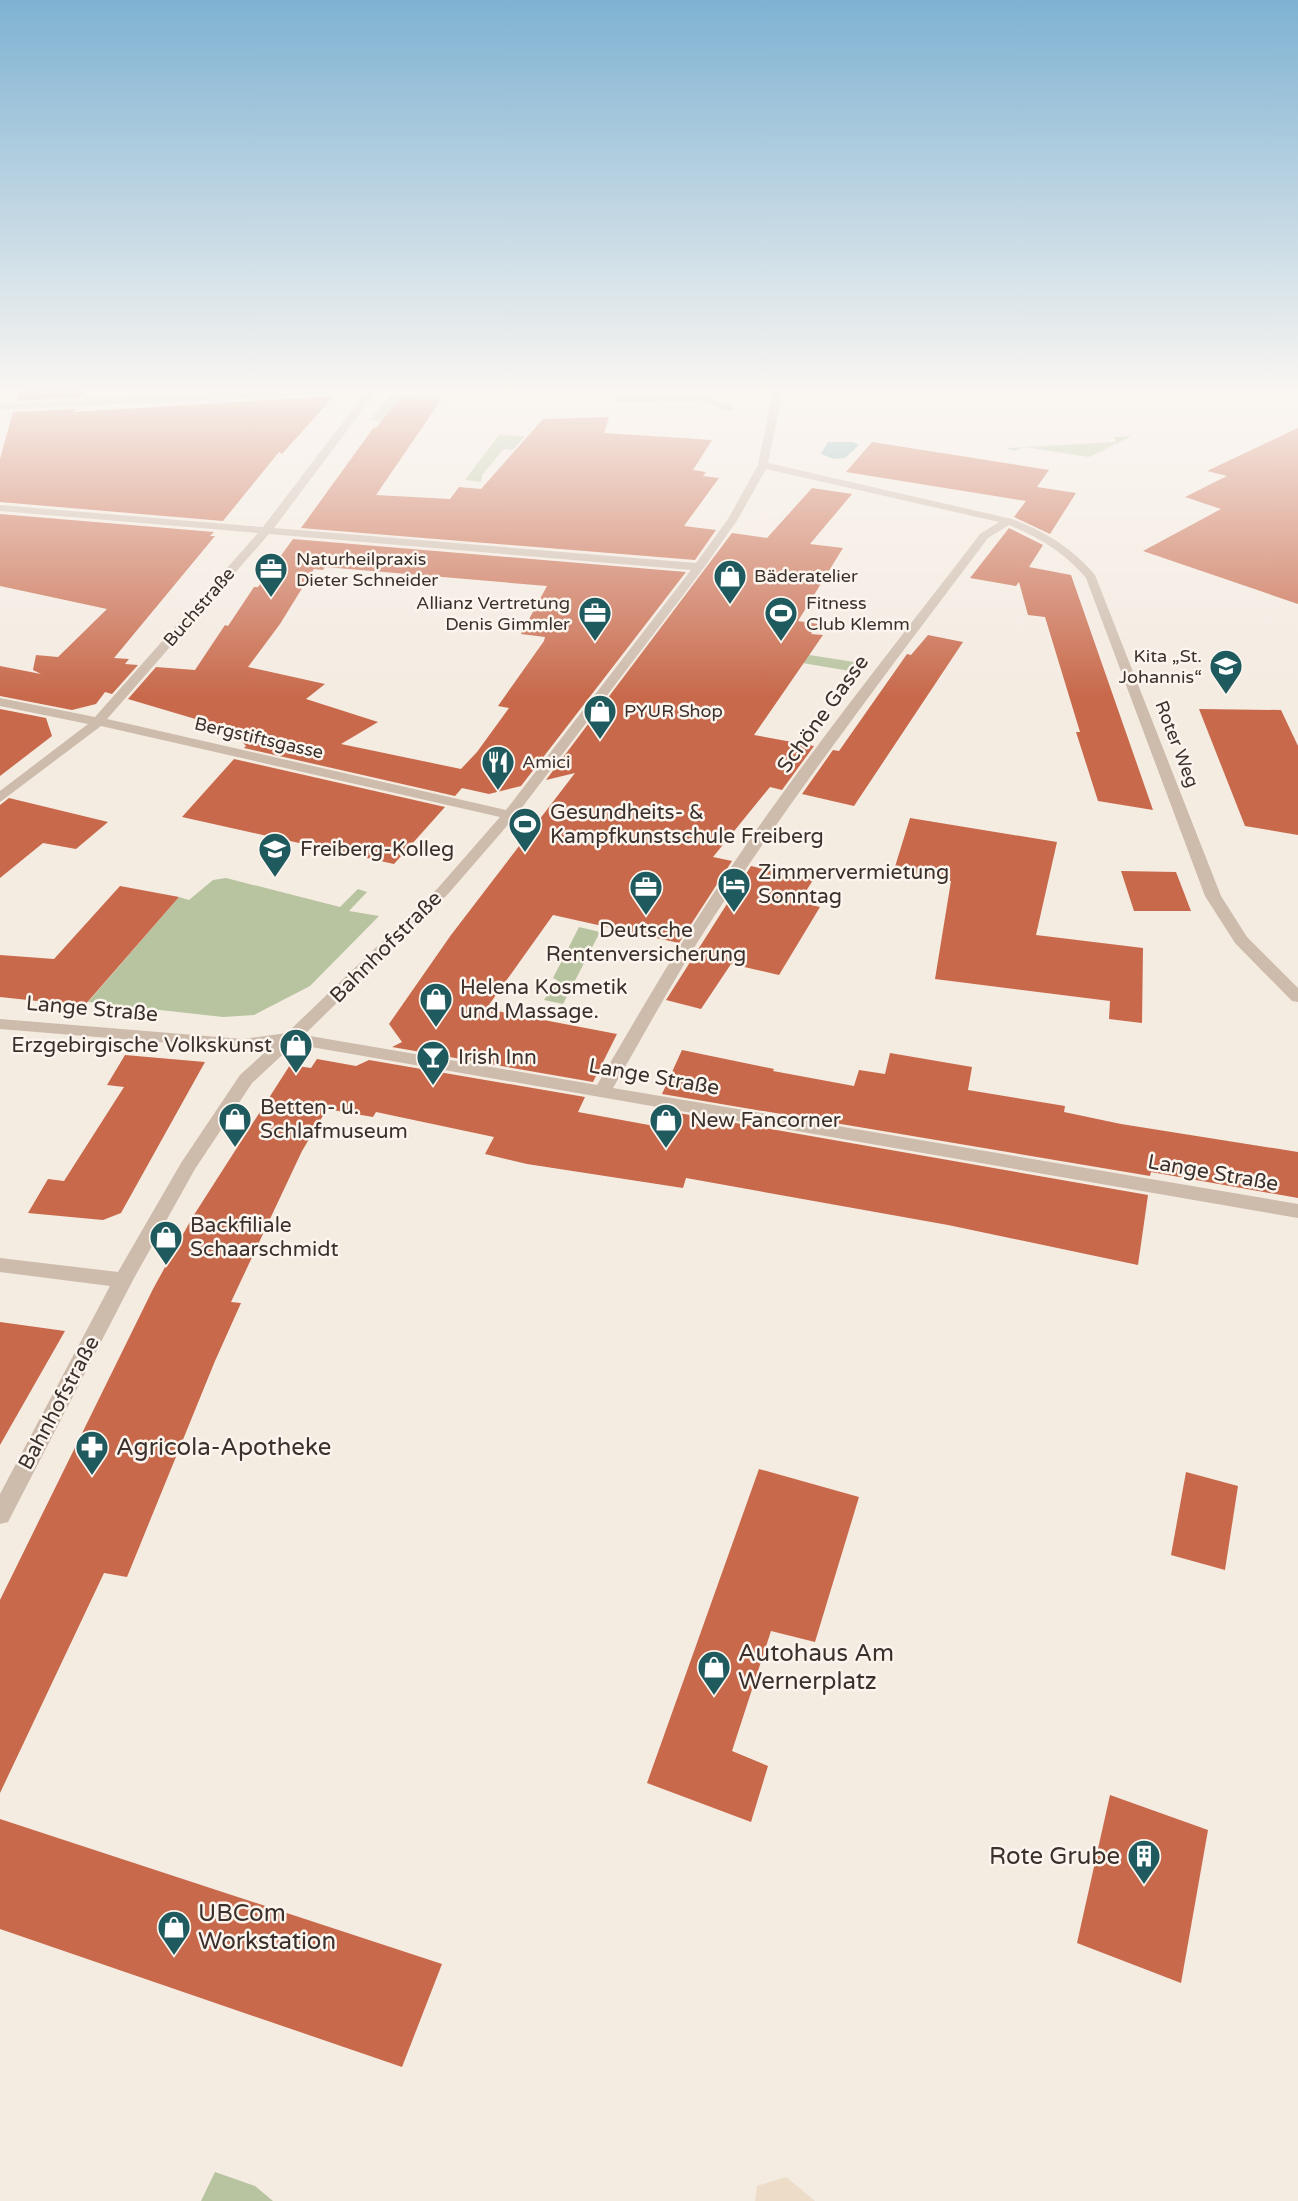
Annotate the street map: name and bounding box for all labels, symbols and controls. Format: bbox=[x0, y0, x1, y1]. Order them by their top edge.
place label: Naturheilpraxis Dieter Schneider bbox=[296, 548, 438, 591]
office icon: Naturheilpraxis Dieter Schneider bbox=[252, 550, 290, 599]
shop icon: Bäderatelier bbox=[711, 557, 749, 606]
street label: Buchstraße bbox=[159, 563, 239, 651]
place label: Bäderatelier bbox=[754, 565, 858, 587]
place label: Allianz Vertretung Denis Gimmler bbox=[416, 592, 570, 635]
place label: Fitness Club Klemm bbox=[806, 592, 910, 635]
office icon: Allianz Vertretung Denis Gimmler bbox=[576, 594, 614, 643]
sports icon: Fitness Club Klemm bbox=[762, 594, 800, 643]
place label: Kita „St. Johannis“ bbox=[1119, 645, 1202, 688]
school or university icon: Kita „St. Johannis“ bbox=[1207, 647, 1245, 696]
street label: Schöne Gasse bbox=[772, 650, 874, 778]
shop icon: PYUR Shop bbox=[581, 692, 619, 741]
street label: Roter Weg bbox=[1150, 698, 1204, 790]
place label: PYUR Shop bbox=[624, 700, 723, 722]
street label: Bergstiftsgasse bbox=[192, 712, 326, 764]
restaurant icon: Amici bbox=[479, 743, 517, 792]
place label: Amici bbox=[522, 751, 570, 773]
place label: Gesundheits- & Kampfkunstschule Freiberg bbox=[550, 800, 824, 849]
sports icon: Gesundheits- & Kampfkunstschule Freiberg bbox=[506, 805, 544, 854]
school or university icon: Freiberg-Kolleg bbox=[256, 830, 294, 879]
place label: Freiberg-Kolleg bbox=[300, 837, 454, 862]
place label: Zimmervermietung Sonntag bbox=[758, 860, 949, 909]
hotel icon: Zimmervermietung Sonntag bbox=[715, 865, 753, 914]
office icon: Deutsche Rentenversicherung bbox=[627, 868, 665, 917]
street label: Bahnhofstraße bbox=[325, 886, 447, 1008]
place label: Deutsche Rentenversicherung bbox=[546, 918, 746, 967]
place label: Helena Kosmetik und Massage. bbox=[460, 975, 627, 1024]
shop icon: Helena Kosmetik und Massage. bbox=[417, 980, 455, 1029]
street label: Lange Straße bbox=[25, 991, 159, 1027]
shop icon: Erzgebirgische Volkskunst bbox=[277, 1026, 315, 1075]
place label: Erzgebirgische Volkskunst bbox=[11, 1033, 272, 1058]
bar icon: Irish Inn bbox=[414, 1038, 452, 1087]
place label: Irish Inn bbox=[458, 1045, 537, 1070]
street label: Lange Straße bbox=[587, 1053, 721, 1101]
place label: Betten- u. Schlafmuseum bbox=[260, 1095, 408, 1144]
shop icon: Betten- u. Schlafmuseum bbox=[216, 1100, 254, 1149]
shop icon: New Fancorner bbox=[647, 1101, 685, 1150]
place label: New Fancorner bbox=[690, 1108, 841, 1133]
street label: Lange Straße bbox=[1146, 1149, 1280, 1197]
place label: Backfiliale Schaarschmidt bbox=[190, 1213, 338, 1262]
shop icon: Backfiliale Schaarschmidt bbox=[147, 1218, 185, 1267]
street label: Bahnhofstraße bbox=[13, 1332, 105, 1474]
pharmacy icon: Agricola-Apotheke bbox=[73, 1428, 111, 1477]
place label: Agricola-Apotheke bbox=[116, 1433, 331, 1462]
place label: Autohaus Am Wernerplatz bbox=[738, 1639, 894, 1696]
shop icon: Autohaus Am Wernerplatz bbox=[695, 1648, 733, 1697]
building icon: Rote Grube bbox=[1125, 1837, 1163, 1886]
place label: Rote Grube bbox=[989, 1842, 1120, 1871]
place label: UBCom Workstation bbox=[198, 1899, 336, 1956]
shop icon: UBCom Workstation bbox=[155, 1908, 193, 1957]

